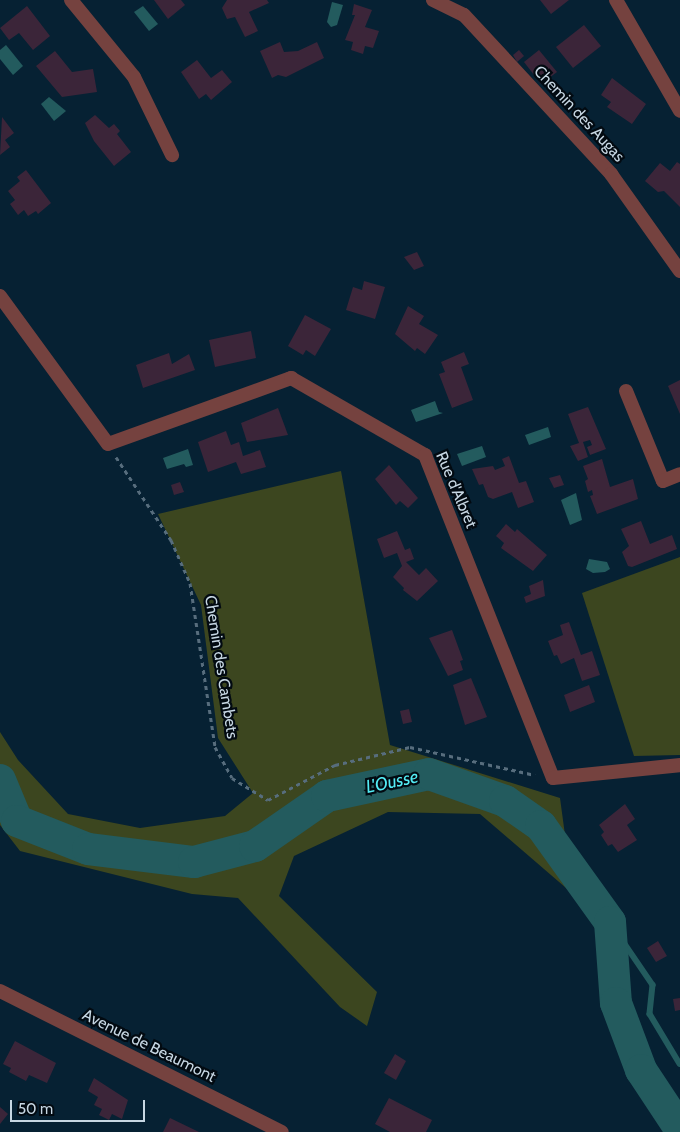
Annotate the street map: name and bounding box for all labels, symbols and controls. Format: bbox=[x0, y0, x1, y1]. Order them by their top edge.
street label: Chemin des Augas bbox=[530, 62, 628, 166]
street label: Rue d'Albret bbox=[431, 449, 481, 531]
street label: Chemin des Cambets bbox=[200, 594, 242, 740]
water label: L'Ousse bbox=[364, 766, 420, 798]
street label: Avenue de Beaumont bbox=[79, 1005, 219, 1087]
scale bar bbox=[12, 1090, 148, 1122]
text: 50 m bbox=[18, 1100, 53, 1118]

